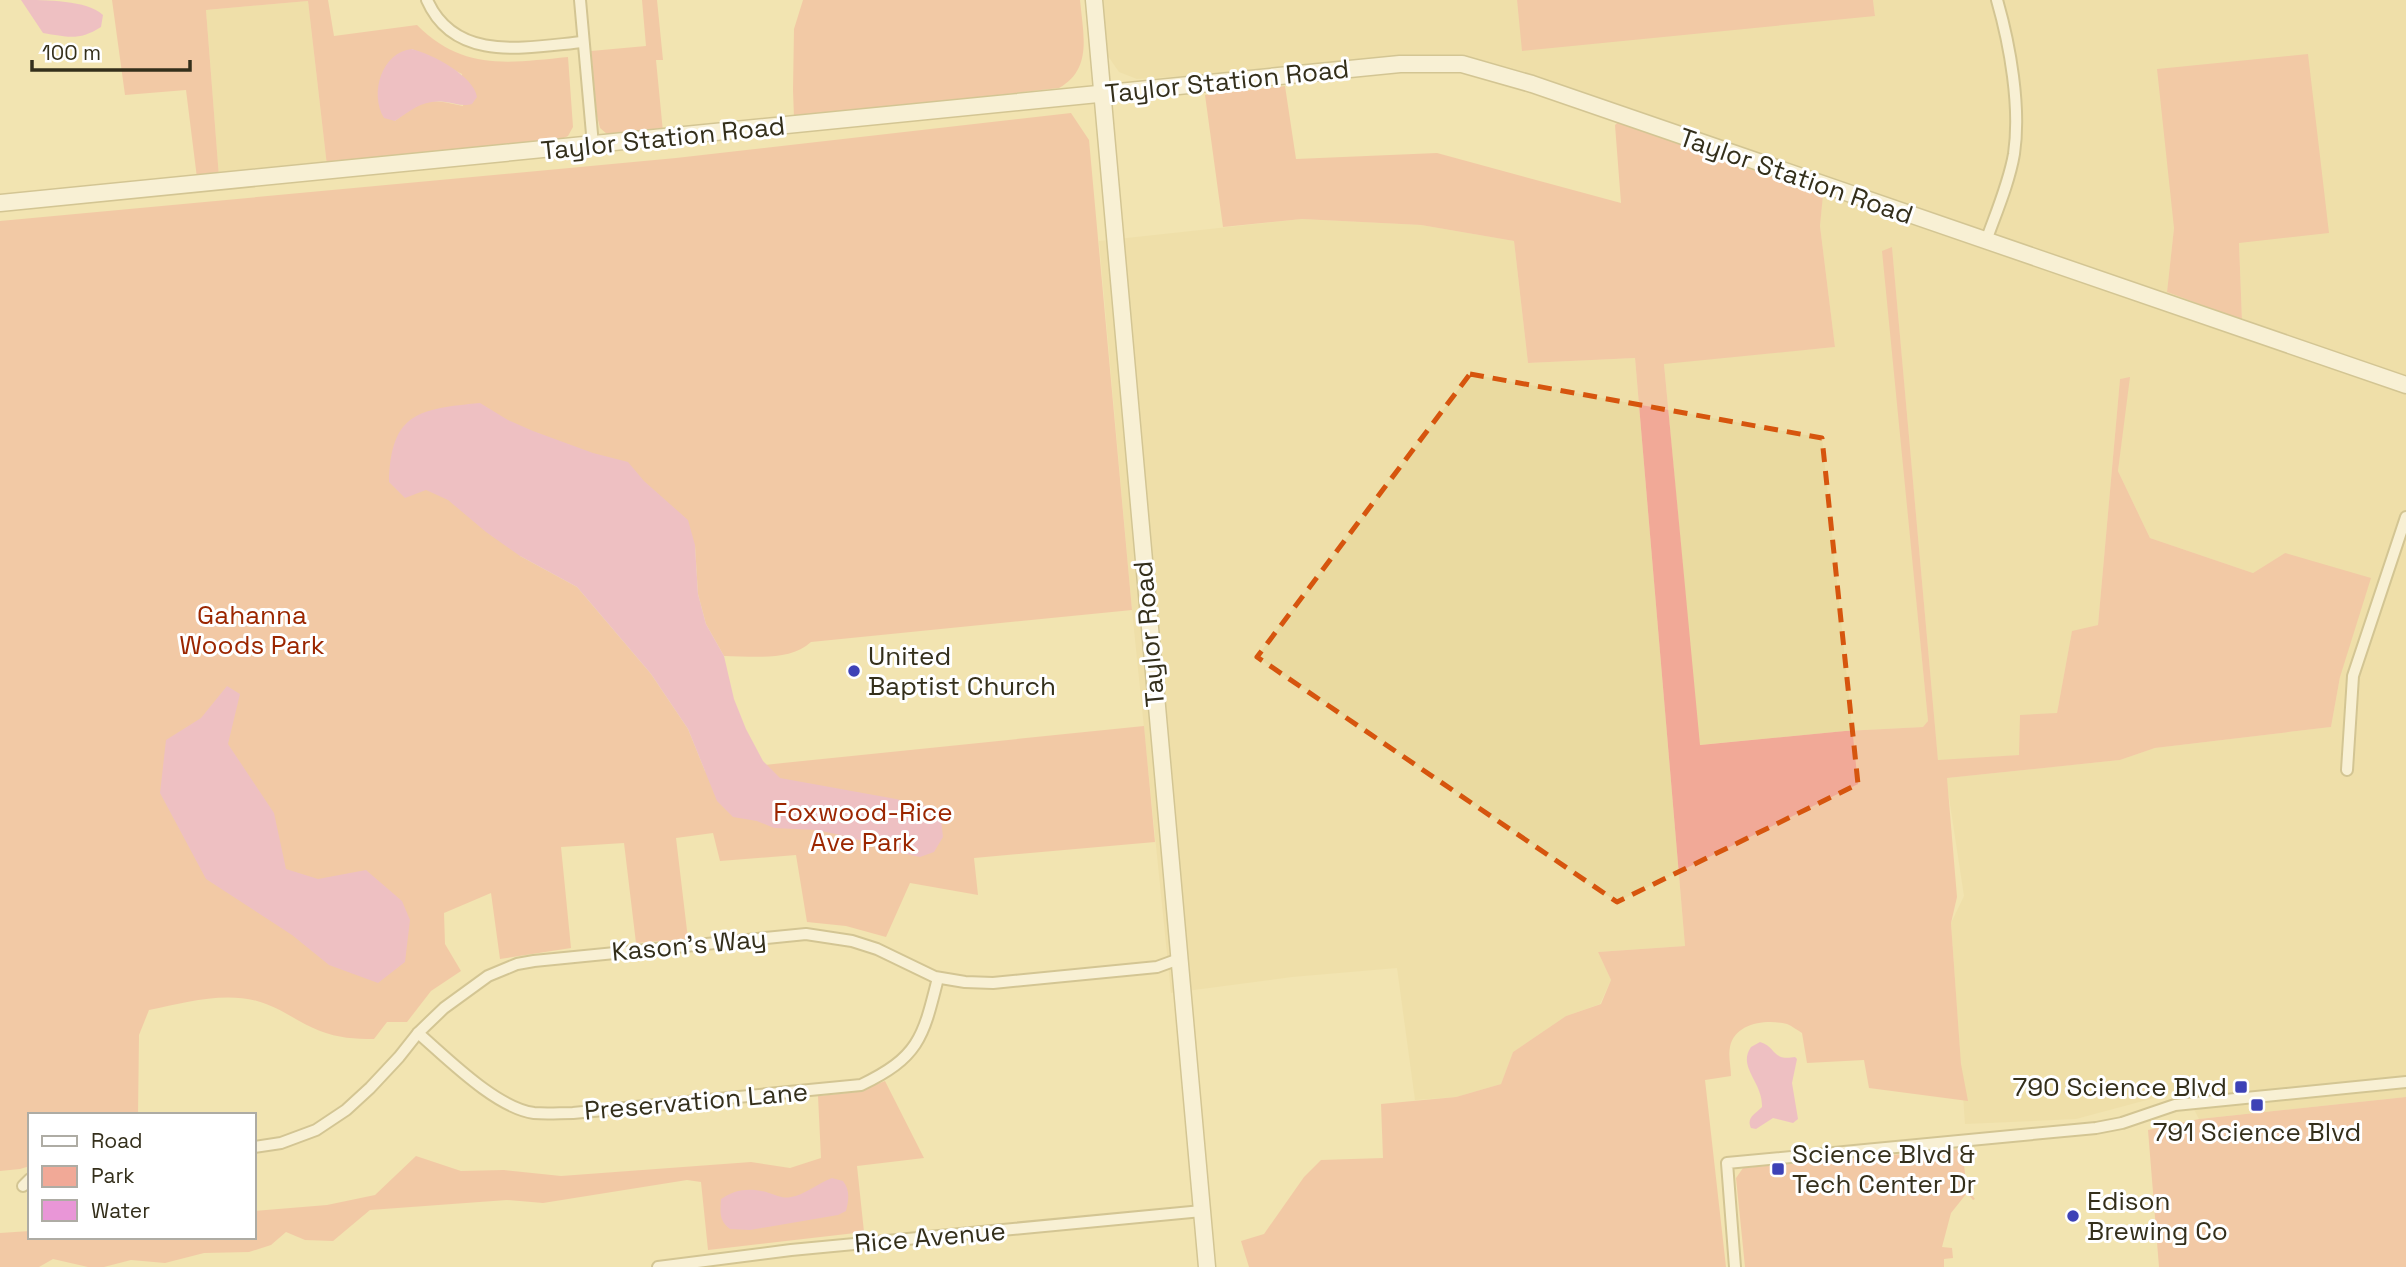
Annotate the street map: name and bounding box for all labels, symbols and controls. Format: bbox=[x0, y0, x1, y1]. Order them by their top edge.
scale bar bbox=[32, 28, 189, 72]
text: 100 m bbox=[42, 39, 101, 66]
street label: Taylor Station Road bbox=[1103, 51, 1351, 111]
street label: Taylor Station Road bbox=[539, 108, 787, 168]
street label: Taylor Station Road bbox=[1675, 120, 1917, 232]
street label: Taylor Road bbox=[1126, 560, 1172, 708]
park label: Gahanna Woods Park bbox=[179, 598, 325, 662]
place label: United Baptist Church bbox=[868, 639, 1056, 703]
marker: United Baptist Church bbox=[846, 663, 862, 679]
park label: Foxwood-Rice Ave Park bbox=[773, 795, 953, 859]
street label: Kason's Way bbox=[610, 921, 768, 969]
place label: 790 Science Blvd bbox=[2013, 1070, 2227, 1104]
street label: Preservation Lane bbox=[583, 1074, 809, 1128]
marker: 790 Science Blvd bbox=[2233, 1079, 2249, 1095]
marker: 791 Science Blvd bbox=[2249, 1097, 2265, 1113]
legend bbox=[28, 1113, 256, 1239]
place label: 791 Science Blvd bbox=[2153, 1115, 2361, 1149]
text: Road bbox=[91, 1127, 143, 1154]
place label: Science Blvd & Tech Center Dr bbox=[1792, 1137, 1976, 1201]
marker: Science Blvd & Tech Center Dr bbox=[1770, 1161, 1786, 1177]
text: Park bbox=[91, 1162, 135, 1189]
place label: Edison Brewing Co bbox=[2087, 1184, 2228, 1248]
text: Water bbox=[91, 1197, 150, 1224]
marker: Edison Brewing Co bbox=[2065, 1208, 2081, 1224]
street label: Rice Avenue bbox=[853, 1213, 1007, 1261]

